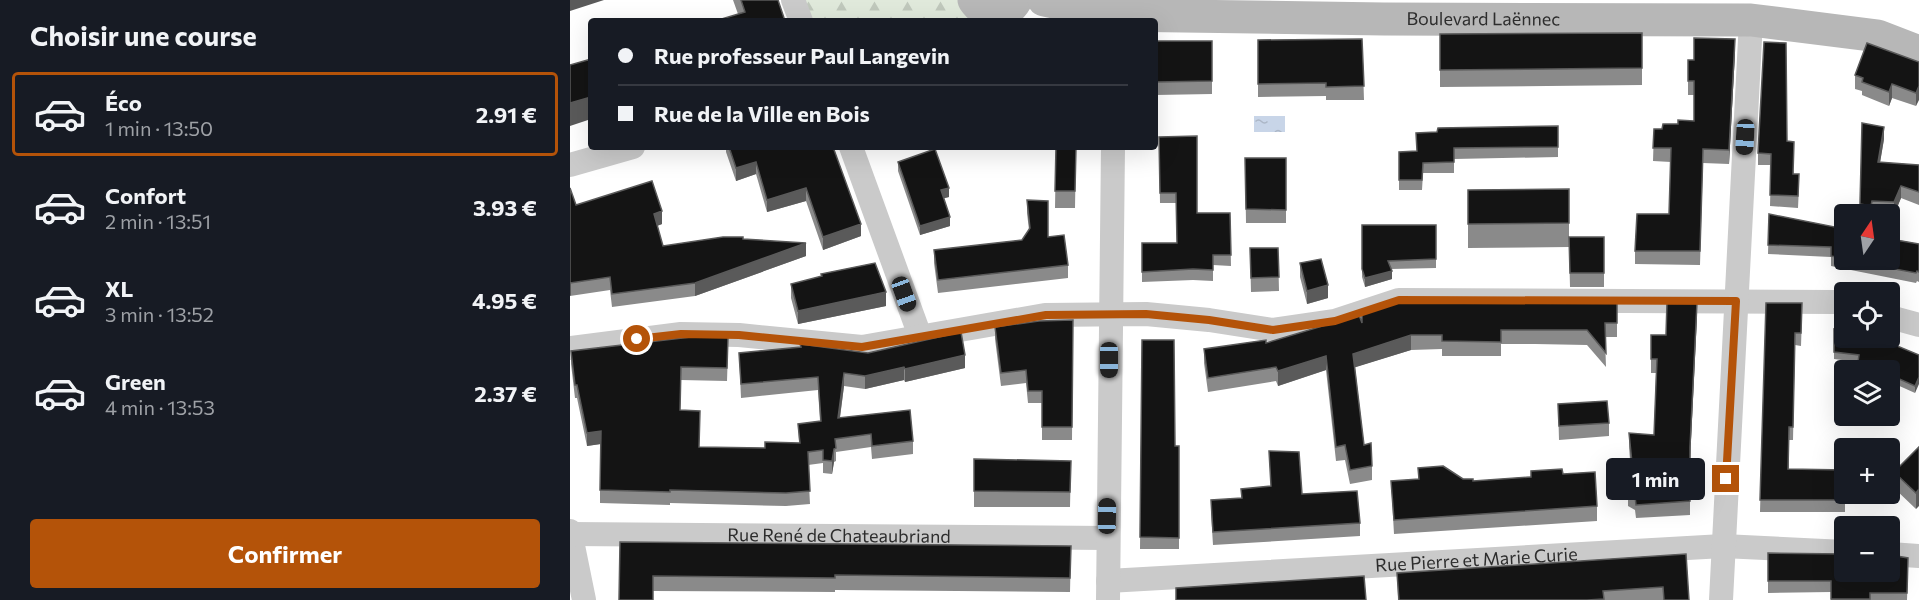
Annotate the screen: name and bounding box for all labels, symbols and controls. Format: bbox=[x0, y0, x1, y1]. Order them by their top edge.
street label: Boulevard Laënnec bbox=[1406, 7, 1560, 29]
text: Choisir une course bbox=[30, 19, 257, 52]
text: Rue professeur Paul Langevin bbox=[654, 42, 950, 69]
icon: car bbox=[33, 87, 87, 141]
text: Éco bbox=[105, 89, 142, 116]
text: Rue de la Ville en Bois bbox=[654, 100, 870, 127]
text: 2.91 € bbox=[476, 101, 537, 128]
text: 1 min · 13:50 bbox=[105, 116, 213, 140]
car bbox=[1735, 119, 1755, 155]
icon: car bbox=[33, 180, 87, 234]
text: Confort bbox=[105, 182, 186, 209]
text: 3.93 € bbox=[473, 194, 537, 221]
north arrow bbox=[1834, 204, 1900, 270]
map controls bbox=[1834, 204, 1900, 582]
text: 2 min · 13:51 bbox=[105, 209, 211, 233]
icon: car bbox=[33, 273, 87, 327]
car bbox=[889, 274, 919, 314]
text: XL bbox=[105, 275, 133, 302]
button: locate bbox=[1834, 282, 1900, 348]
text: 4.95 € bbox=[472, 287, 537, 314]
text: 3 min · 13:52 bbox=[105, 302, 214, 326]
route start bbox=[623, 325, 650, 352]
car bbox=[1100, 342, 1118, 378]
button: layers bbox=[1834, 360, 1900, 426]
icon: car bbox=[33, 366, 87, 420]
text: Green bbox=[105, 368, 166, 395]
text: 2.37 € bbox=[474, 380, 537, 407]
text: 4 min · 13:53 bbox=[105, 395, 215, 419]
button: + bbox=[1834, 438, 1900, 504]
callout: 1 min bbox=[1606, 458, 1705, 500]
route end bbox=[1712, 465, 1739, 492]
text: 1 min bbox=[1632, 467, 1679, 491]
car bbox=[1098, 498, 1116, 534]
button: − bbox=[1834, 516, 1900, 582]
button: Confirmer bbox=[30, 519, 540, 588]
street label: Rue René de Chateaubriand bbox=[727, 523, 951, 547]
street label: Rue Pierre et Marie Curie bbox=[1375, 542, 1578, 576]

